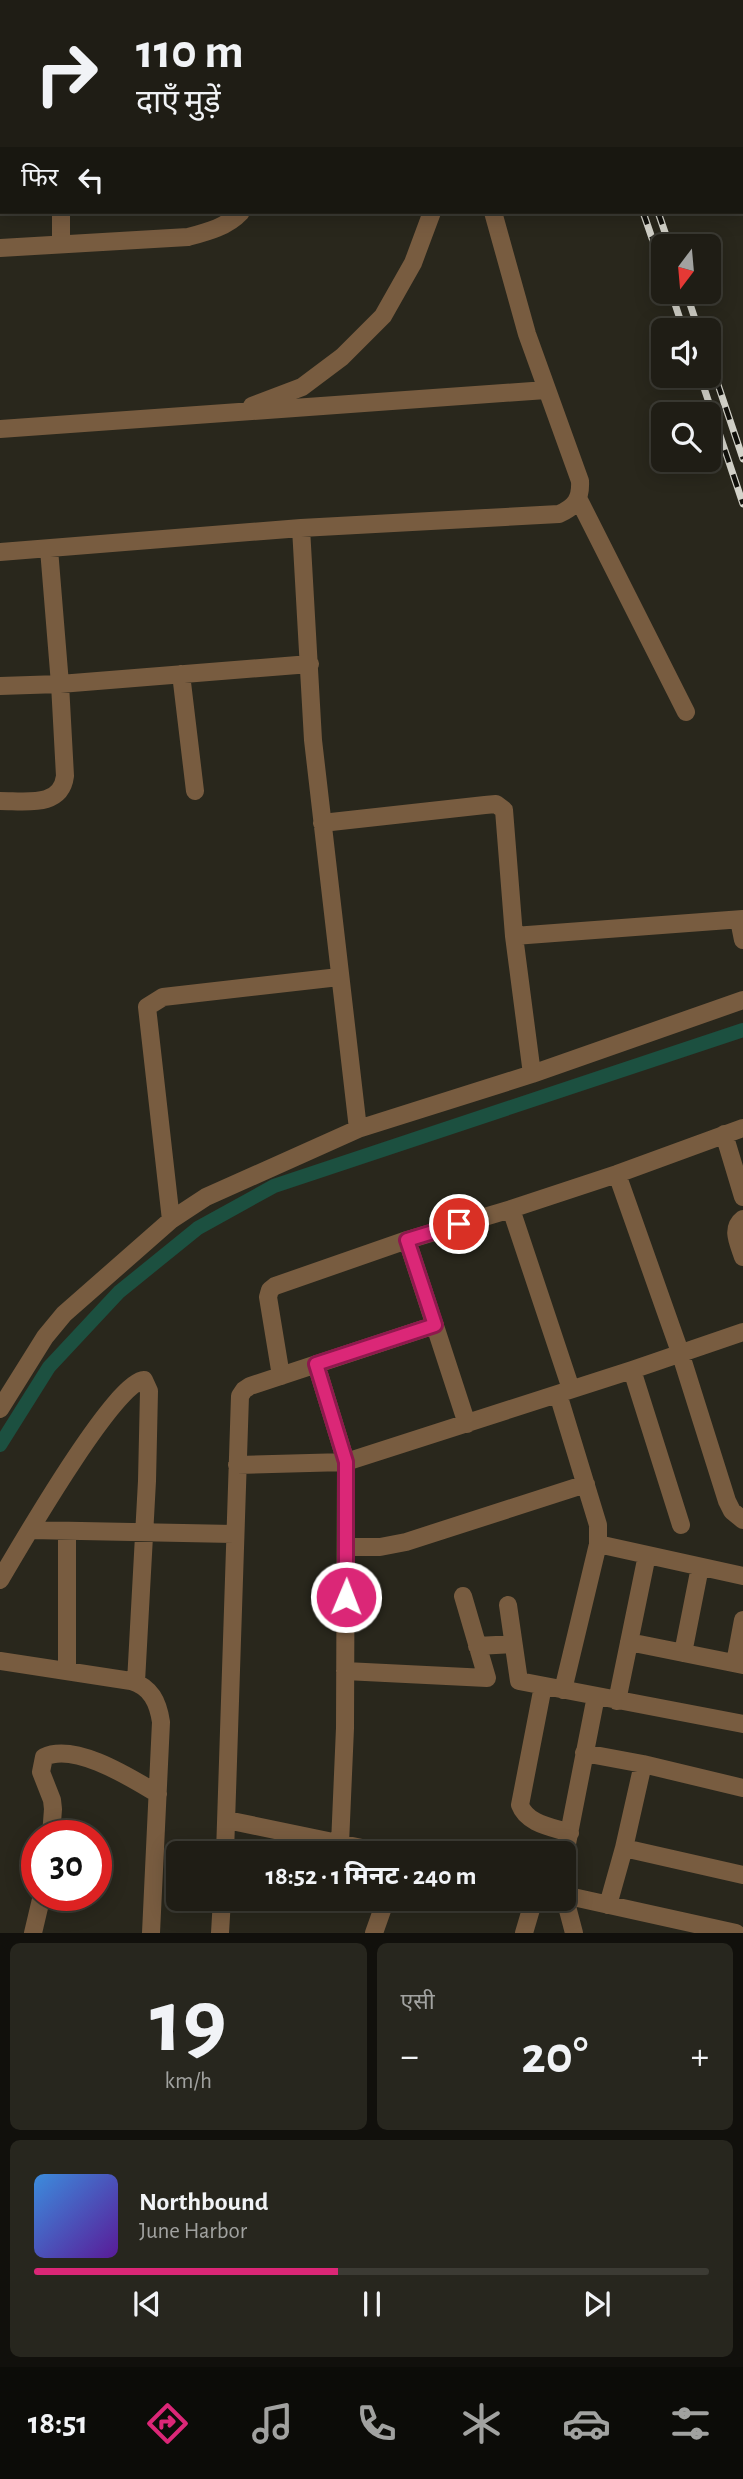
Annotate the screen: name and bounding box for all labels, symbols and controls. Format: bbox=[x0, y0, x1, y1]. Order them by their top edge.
icon: right bbox=[21, 28, 112, 119]
text: 110 m bbox=[136, 28, 244, 77]
text: दाएँ मुड़ें bbox=[136, 86, 221, 118]
icon: left bbox=[72, 161, 110, 199]
text: फिर bbox=[21, 165, 58, 191]
north arrow bbox=[651, 234, 721, 304]
map controls bbox=[651, 234, 721, 472]
button: sound bbox=[651, 318, 721, 388]
button: search bbox=[651, 402, 721, 472]
pin bbox=[429, 1194, 489, 1254]
icon: arrive bbox=[440, 1205, 478, 1243]
position arrow bbox=[309, 1560, 383, 1634]
speed limit sign: 30 bbox=[21, 1820, 112, 1911]
text: 18:52 · 1 मिनट · 240 m bbox=[266, 1863, 476, 1889]
text: 19 bbox=[150, 1977, 227, 2068]
text: एसी bbox=[401, 1991, 435, 2014]
text: 20° bbox=[521, 2030, 588, 2082]
text: − bbox=[401, 2038, 419, 2076]
text: + bbox=[691, 2038, 709, 2076]
text: km/h bbox=[165, 2070, 212, 2093]
text: Northbound bbox=[139, 2189, 268, 2215]
text: June Harbor bbox=[139, 2220, 247, 2243]
icon: previous bbox=[128, 2285, 166, 2323]
icon: pause bbox=[353, 2285, 391, 2323]
icon: next bbox=[578, 2285, 616, 2323]
icon: directions bbox=[143, 2399, 192, 2448]
icon: music bbox=[248, 2399, 297, 2448]
icon: phone bbox=[352, 2399, 401, 2448]
icon: climate bbox=[457, 2399, 506, 2448]
icon: car bbox=[562, 2399, 611, 2448]
icon: filters bbox=[666, 2399, 715, 2448]
text: 18:51 bbox=[28, 2407, 88, 2439]

